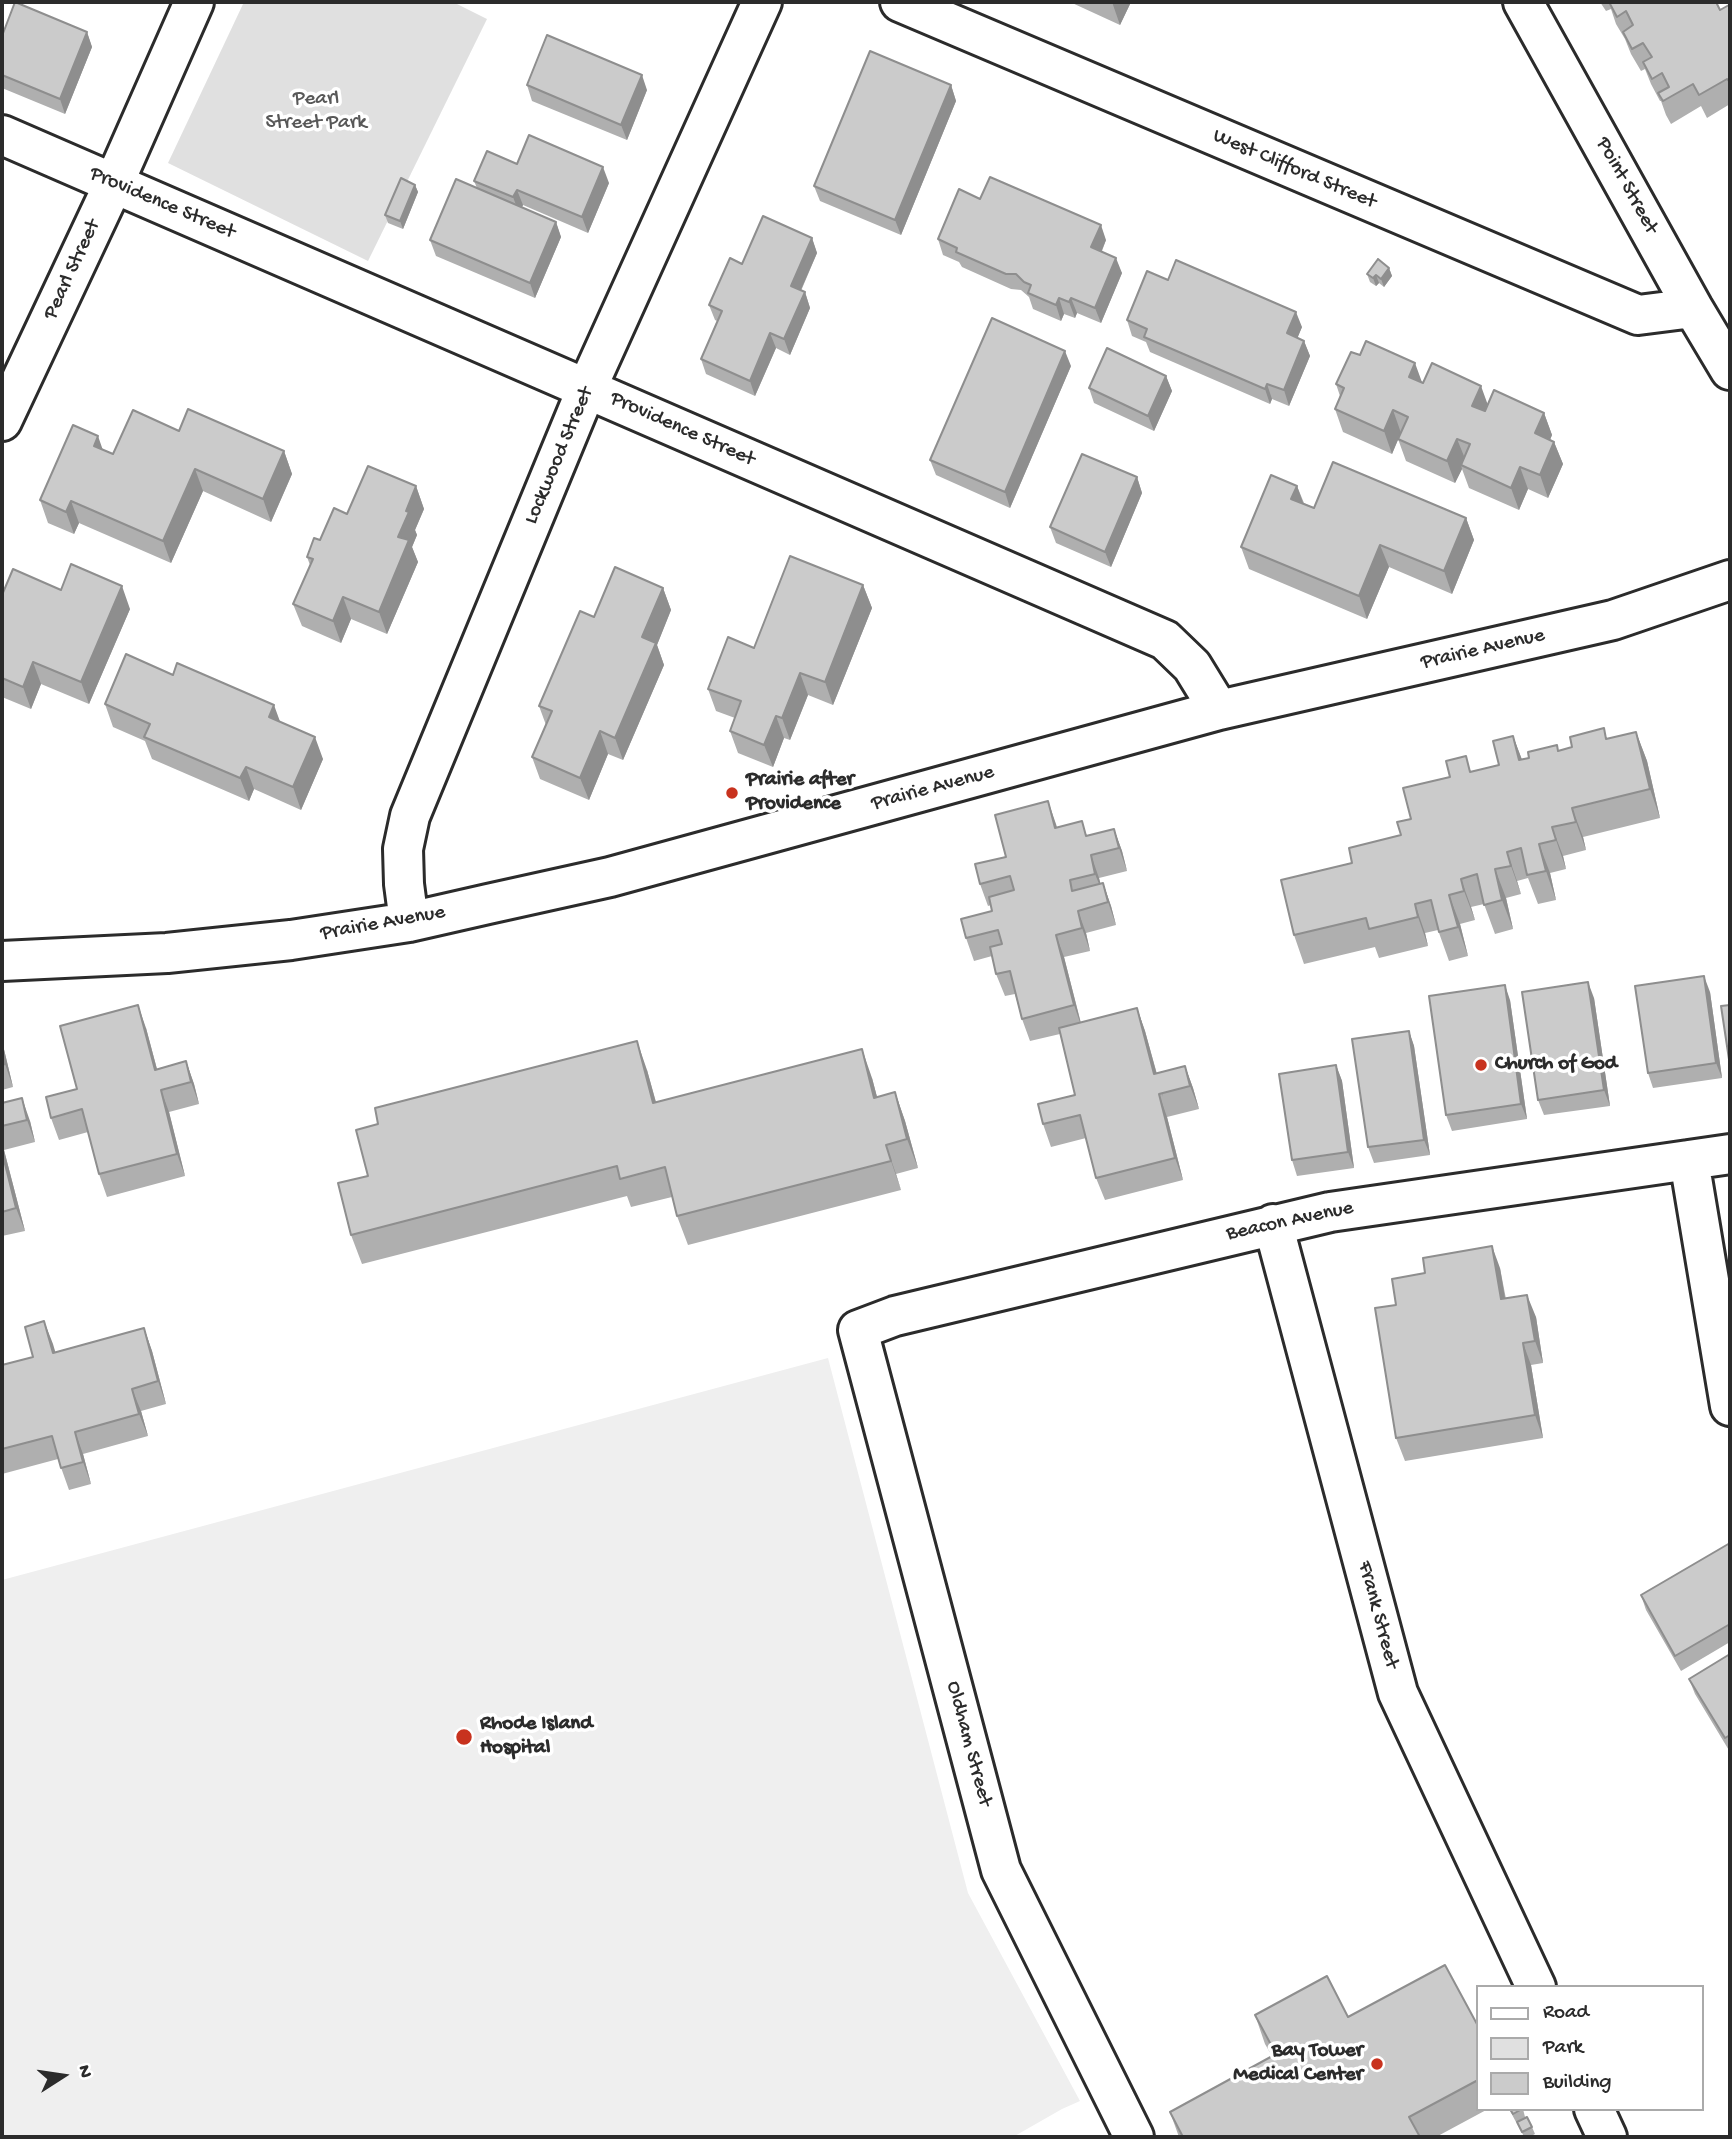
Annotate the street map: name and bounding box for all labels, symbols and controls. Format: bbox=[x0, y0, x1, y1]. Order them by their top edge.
park label: Pearl Street Park bbox=[265, 87, 367, 137]
street label: West Clifford Street bbox=[1209, 124, 1379, 216]
street label: Point Street bbox=[1589, 133, 1663, 239]
street label: Providence Street bbox=[85, 162, 239, 246]
street label: Pearl Street bbox=[39, 216, 107, 324]
street label: Lockwood Street bbox=[520, 384, 600, 528]
street label: Providence Street bbox=[606, 387, 758, 473]
street label: Prairie Avenue bbox=[1419, 624, 1547, 676]
street label: Prairie Avenue bbox=[869, 760, 997, 818]
place label: Prairie after Providence bbox=[746, 768, 854, 818]
marker: Prairie after Providence bbox=[724, 785, 740, 801]
street label: Prairie Avenue bbox=[319, 901, 447, 947]
place label: Church of God bbox=[1495, 1052, 1617, 1078]
marker: Church of God bbox=[1473, 1057, 1489, 1073]
street label: Beacon Avenue bbox=[1224, 1196, 1356, 1248]
street label: Frank Street bbox=[1351, 1559, 1403, 1671]
street label: Oldham Street bbox=[939, 1679, 997, 1809]
place label: Rhode Island Hospital bbox=[480, 1712, 593, 1762]
marker: Rhode Island Hospital bbox=[454, 1727, 474, 1747]
legend bbox=[1476, 1985, 1704, 2111]
text: Road bbox=[1543, 2001, 1589, 2026]
text: Park bbox=[1543, 2036, 1583, 2061]
place label: Bay Tower Medical Center bbox=[1233, 2039, 1363, 2089]
north arrow bbox=[28, 2041, 98, 2111]
marker: Bay Tower Medical Center bbox=[1369, 2056, 1385, 2072]
text: N bbox=[71, 2063, 97, 2080]
text: Building bbox=[1543, 2071, 1612, 2096]

